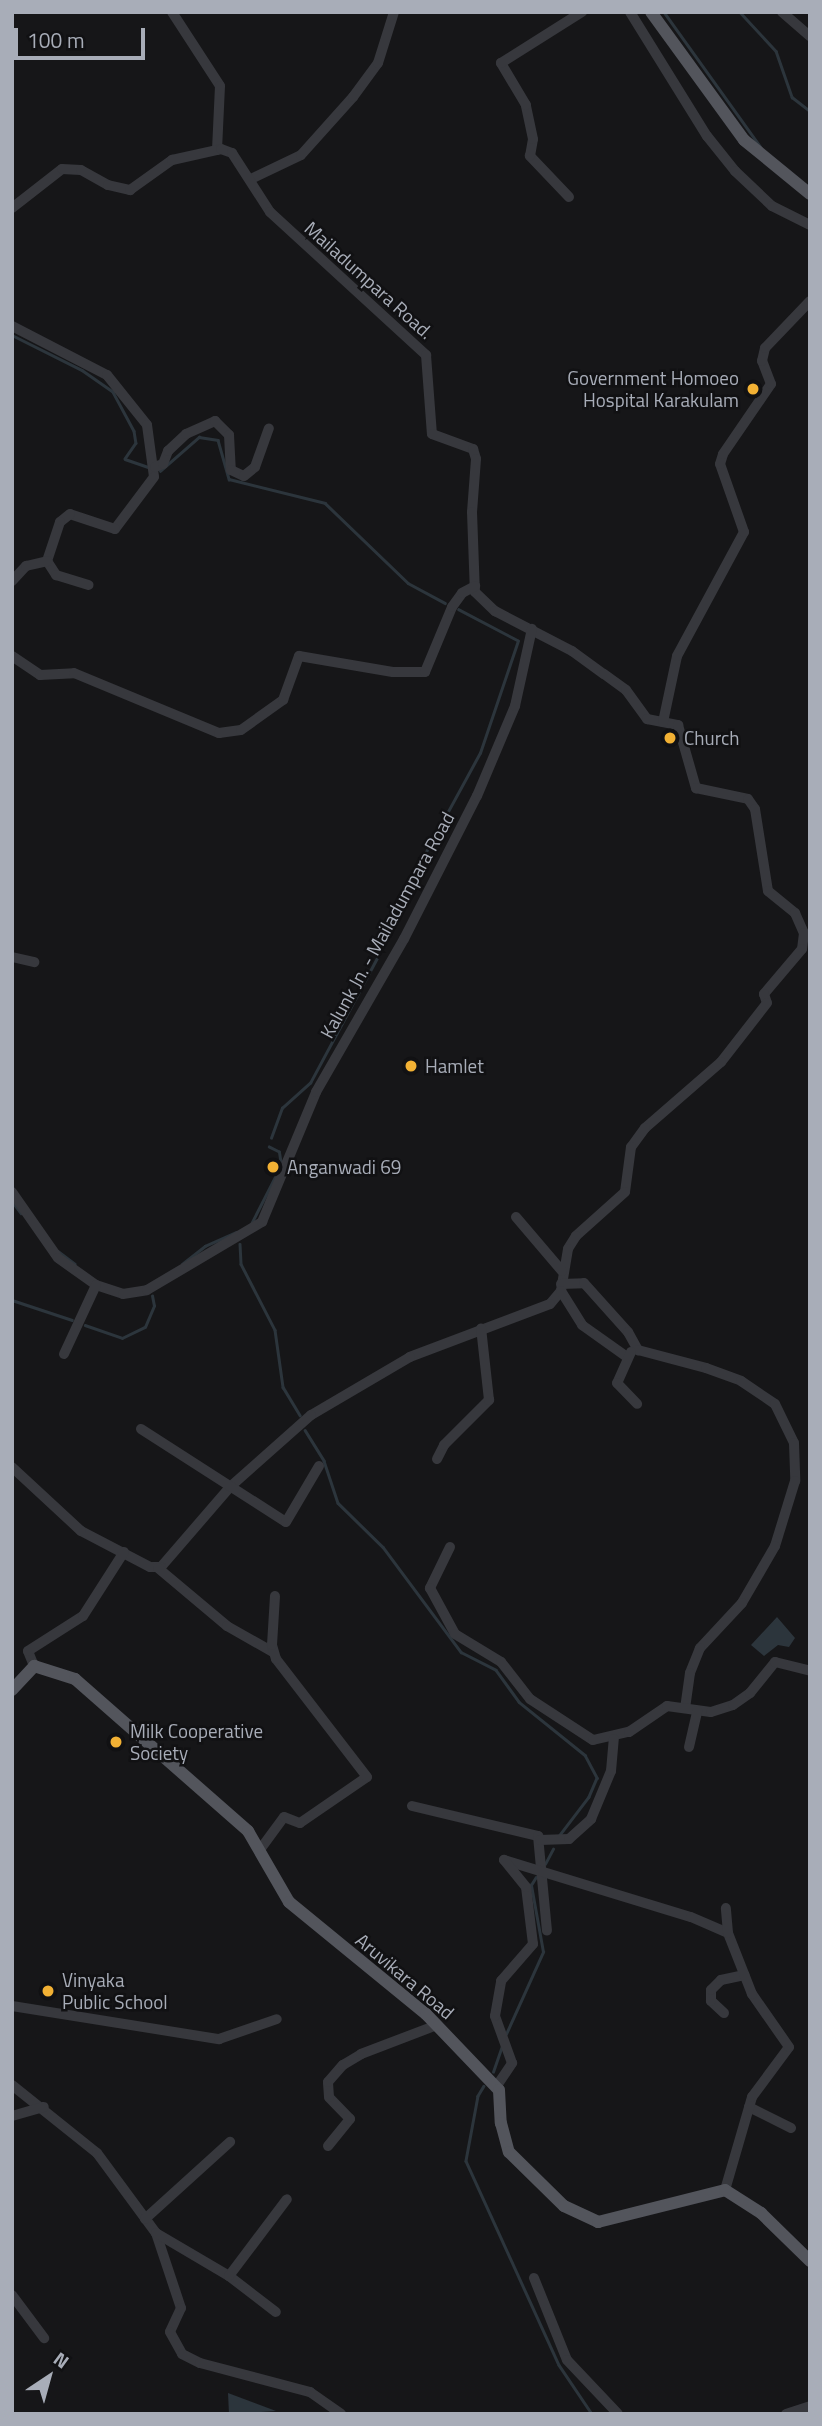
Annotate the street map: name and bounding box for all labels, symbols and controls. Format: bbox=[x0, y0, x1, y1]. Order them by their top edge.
scale bar bbox=[18, 14, 149, 58]
text: 100 m bbox=[27, 24, 84, 56]
street label: Mailadumpara Road. bbox=[300, 216, 438, 344]
place label: Government Homoeo Hospital Karakulam bbox=[567, 367, 739, 411]
marker: Government Homoeo Hospital Karakulam bbox=[745, 381, 761, 397]
place label: Church bbox=[684, 727, 739, 749]
marker: Church bbox=[662, 730, 678, 746]
street label: Kalunk Jn. - Mailadumpara Road bbox=[315, 808, 459, 1042]
place label: Hamlet bbox=[425, 1055, 484, 1077]
marker: Hamlet bbox=[403, 1058, 419, 1074]
place label: Anganwadi 69 bbox=[287, 1156, 401, 1178]
marker: Anganwadi 69 bbox=[265, 1159, 281, 1175]
place label: Milk Cooperative Society bbox=[130, 1720, 263, 1764]
marker: Milk Cooperative Society bbox=[108, 1734, 124, 1750]
street label: Aruvikara Road bbox=[351, 1928, 459, 2024]
place label: Vinyaka Public School bbox=[62, 1969, 168, 2013]
marker: Vinyaka Public School bbox=[40, 1983, 56, 1999]
north arrow bbox=[14, 2342, 84, 2412]
text: N bbox=[48, 2344, 75, 2375]

